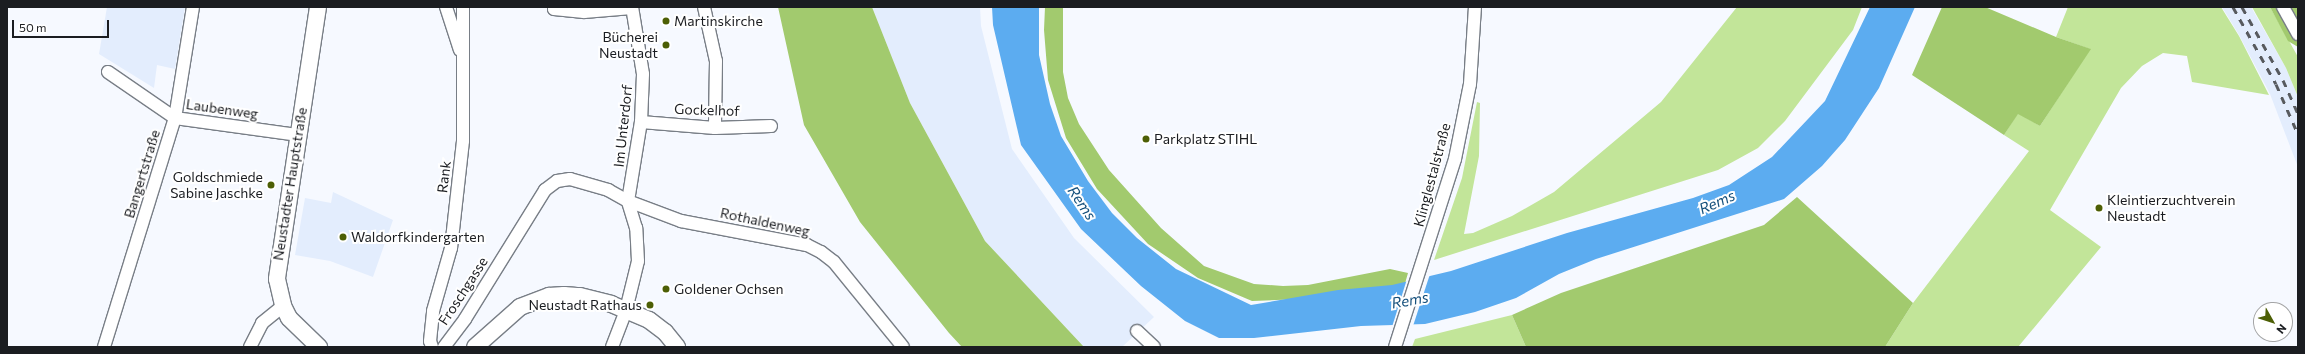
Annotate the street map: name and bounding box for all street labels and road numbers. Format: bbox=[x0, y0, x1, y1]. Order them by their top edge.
street label: Im Unterdorf bbox=[610, 84, 636, 168]
street label: Laubenweg bbox=[185, 96, 259, 122]
street label: Gockelhof bbox=[674, 100, 740, 120]
street label: Neustadter Hauptstraße bbox=[270, 106, 310, 262]
street label: Klinglestalstraße bbox=[1410, 121, 1454, 229]
street label: Bangertstraße bbox=[121, 128, 163, 220]
street label: Rank bbox=[434, 160, 454, 194]
street label: Rothaldenweg bbox=[719, 204, 811, 240]
street label: Froschgasse bbox=[435, 254, 491, 328]

